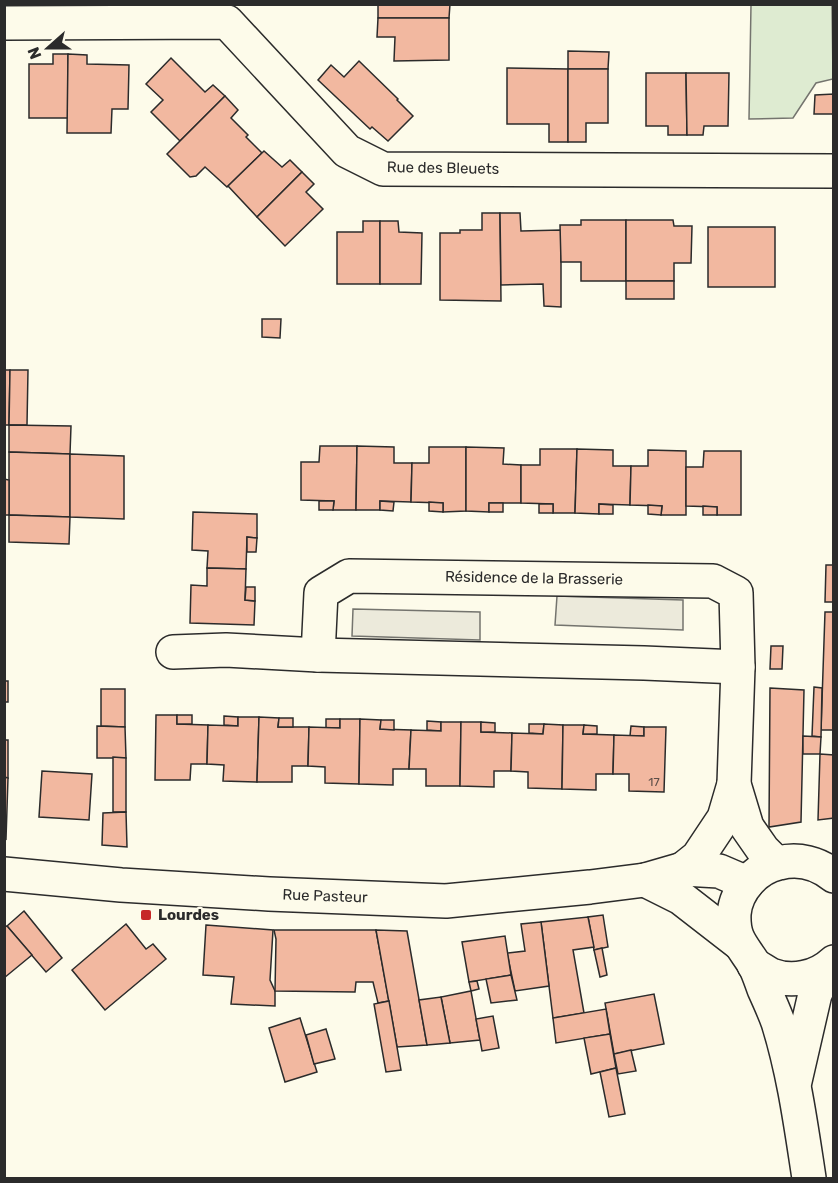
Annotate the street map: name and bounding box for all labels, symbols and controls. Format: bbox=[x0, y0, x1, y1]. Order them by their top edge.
north arrow bbox=[18, 18, 78, 78]
text: N bbox=[24, 44, 45, 62]
street label: Rue des Bleuets bbox=[387, 158, 500, 178]
street label: Résidence de la Brasserie bbox=[445, 567, 623, 589]
house number: 17 bbox=[648, 775, 660, 789]
street label: Rue Pasteur bbox=[282, 886, 368, 906]
place label: Lourdes bbox=[158, 906, 219, 924]
marker: Lourdes bbox=[139, 908, 153, 922]

